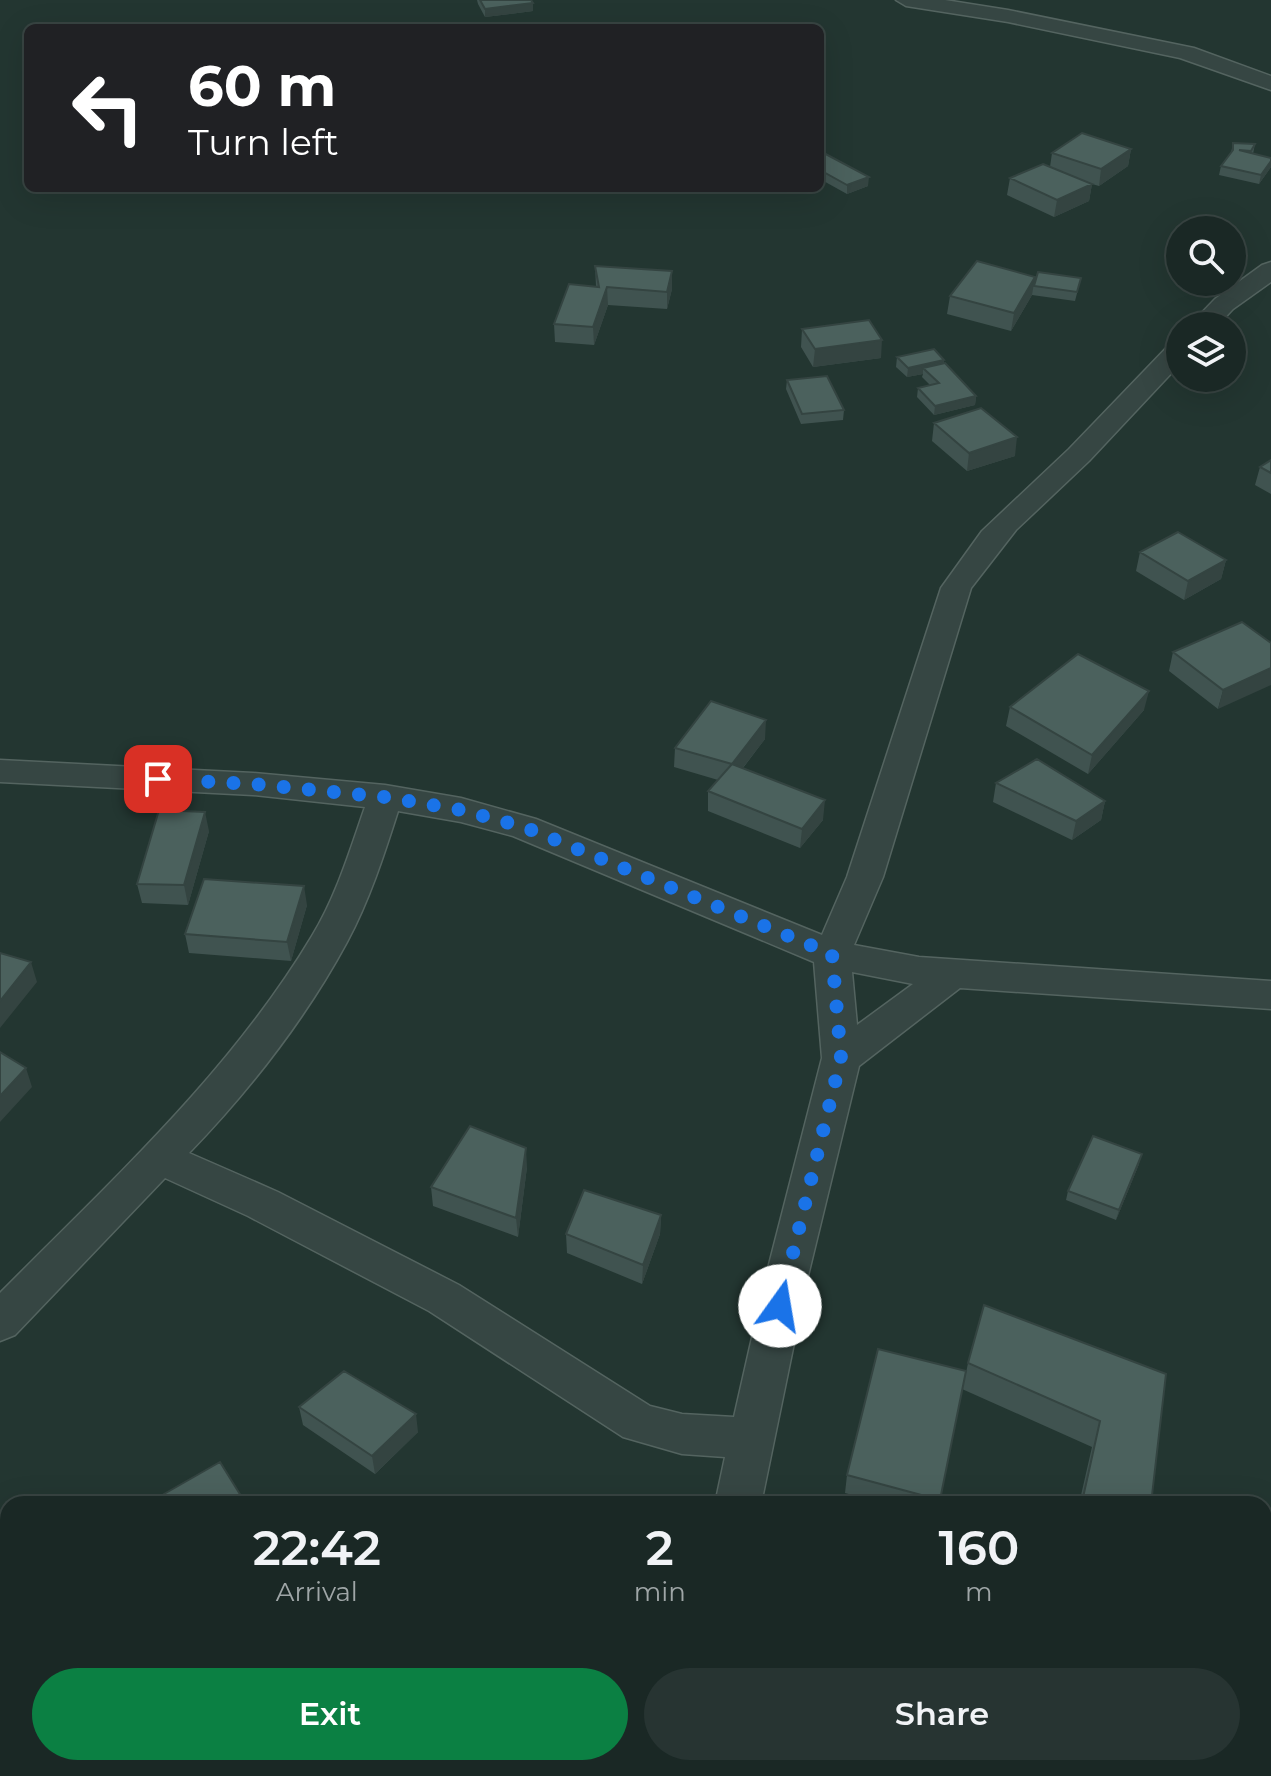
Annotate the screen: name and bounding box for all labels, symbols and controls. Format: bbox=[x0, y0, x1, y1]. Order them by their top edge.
text: 60 m bbox=[188, 52, 336, 120]
icon: left bbox=[56, 56, 160, 160]
text: Turn left bbox=[188, 120, 339, 164]
map controls bbox=[1166, 216, 1246, 392]
button: search bbox=[1166, 216, 1246, 296]
button: layers bbox=[1166, 312, 1246, 392]
pin bbox=[124, 745, 192, 813]
icon: arrive bbox=[136, 757, 180, 801]
position arrow bbox=[738, 1264, 822, 1348]
text: 22:42 bbox=[253, 1519, 381, 1577]
text: 2 bbox=[646, 1519, 674, 1577]
text: 160 bbox=[939, 1519, 1019, 1577]
text: Arrival bbox=[276, 1576, 358, 1608]
text: min bbox=[634, 1576, 686, 1608]
text: m bbox=[965, 1576, 993, 1608]
button: Exit bbox=[32, 1668, 628, 1760]
button: Share bbox=[644, 1668, 1240, 1760]

